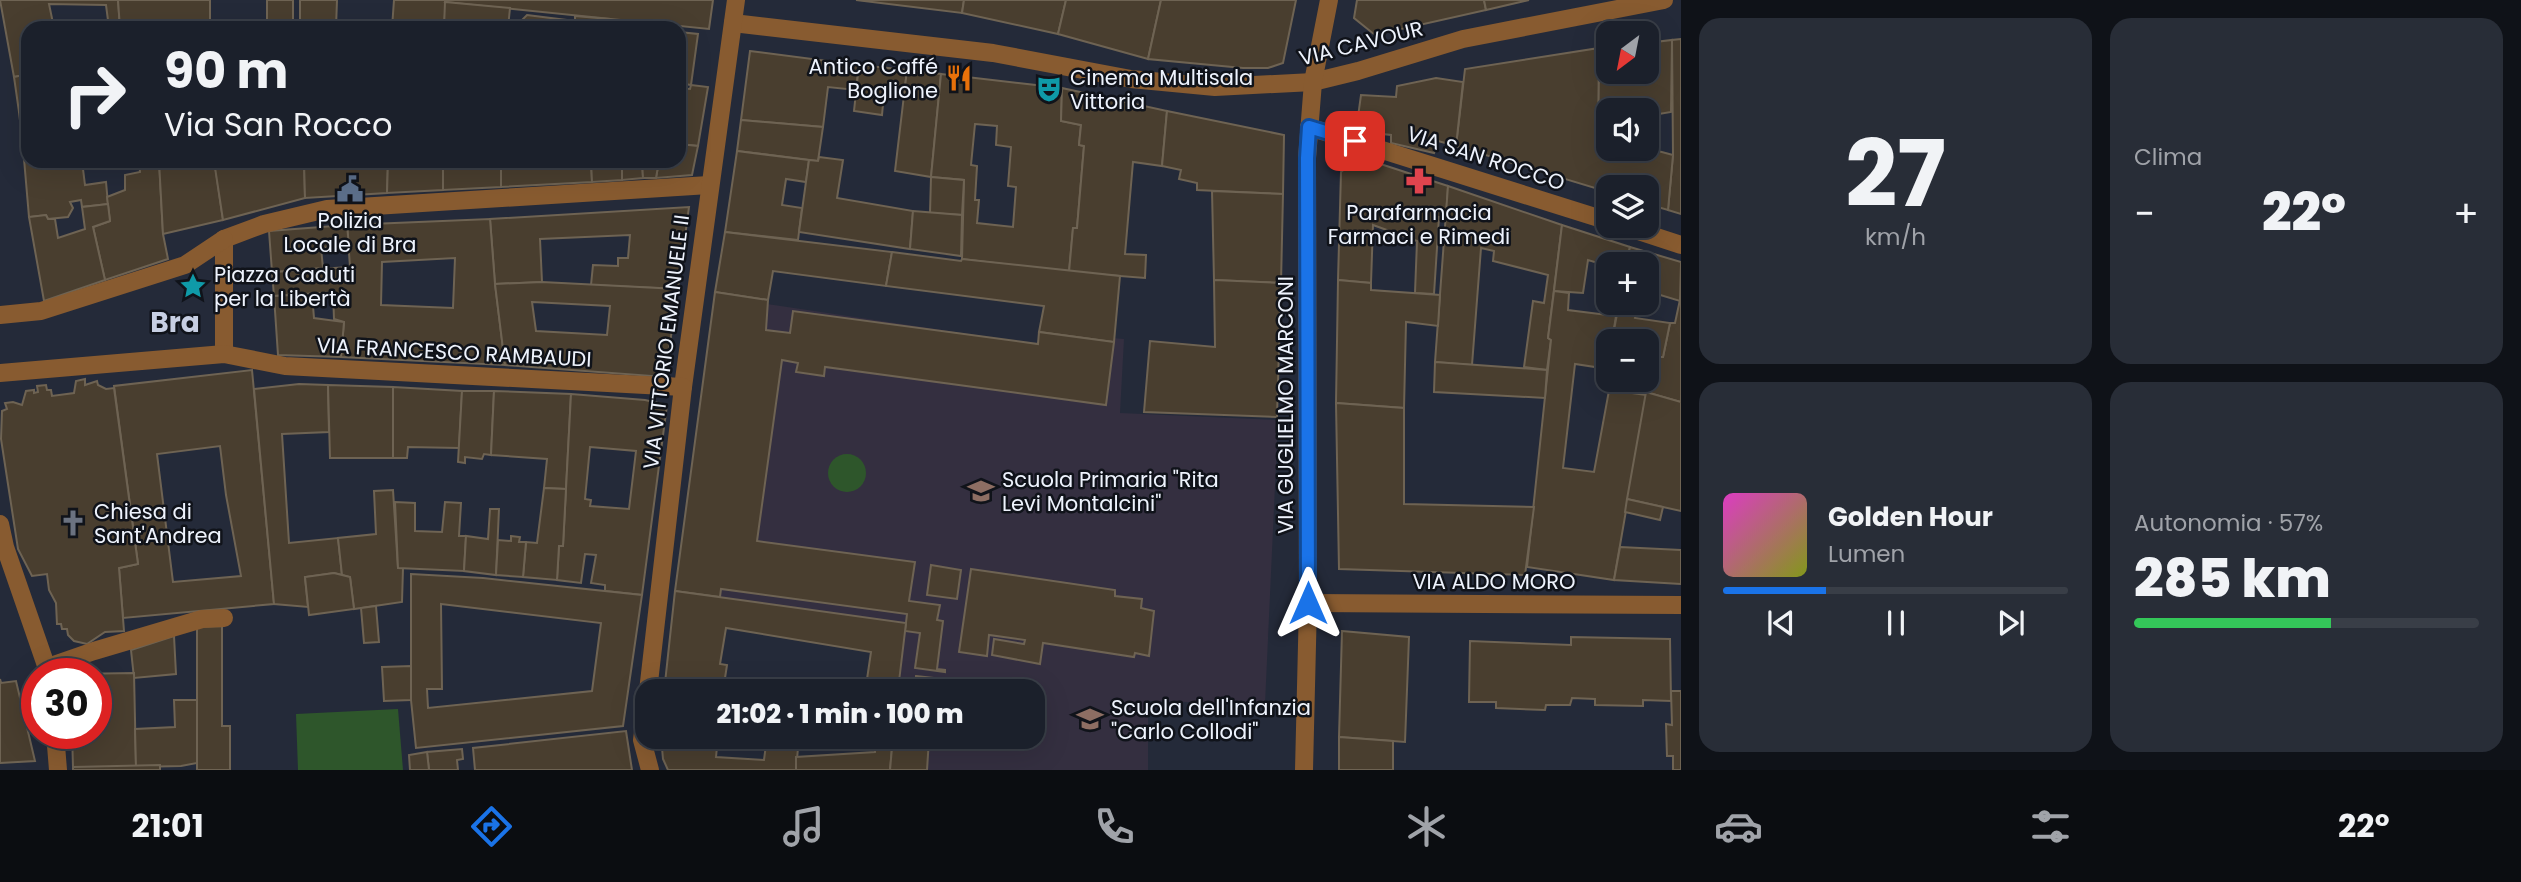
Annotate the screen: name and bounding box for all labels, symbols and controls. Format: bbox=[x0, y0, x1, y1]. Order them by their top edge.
street label: VIA CAVOUR bbox=[1296, 14, 1426, 72]
north arrow bbox=[1596, 21, 1659, 84]
map controls bbox=[1596, 21, 1659, 392]
text: 90 m bbox=[164, 37, 288, 105]
icon: right bbox=[49, 49, 140, 140]
place label: Antico Caffé Boglione bbox=[809, 52, 938, 105]
restaurant icon: Antico Caffé Boglione bbox=[944, 63, 974, 93]
place label: Cinema Multisala Vittoria bbox=[1070, 63, 1253, 116]
theatre icon: Cinema Multisala Vittoria bbox=[1034, 74, 1064, 104]
button: sound bbox=[1596, 98, 1659, 161]
text: Via San Rocco bbox=[164, 102, 392, 147]
text: 27 bbox=[1845, 110, 1946, 238]
pin bbox=[1325, 111, 1385, 171]
street label: VIA SAN ROCCO bbox=[1403, 119, 1569, 197]
icon: arrive bbox=[1336, 122, 1374, 160]
text: Clima bbox=[2134, 141, 2202, 173]
pharmacy icon: Parafarmacia Farmaci e Rimedi bbox=[1404, 166, 1434, 196]
public building icon: Polizia Locale di Bra bbox=[335, 174, 365, 204]
button: layers bbox=[1596, 175, 1659, 238]
text: 22° bbox=[2262, 176, 2346, 249]
text: − bbox=[2134, 187, 2155, 240]
text: + bbox=[2453, 187, 2479, 240]
place label: Parafarmacia Farmaci e Rimedi bbox=[1328, 198, 1510, 251]
place label: Polizia Locale di Bra bbox=[283, 206, 417, 259]
street label: VIA VITTORIO EMANUELE II bbox=[636, 213, 696, 471]
text: km/h bbox=[1865, 221, 1926, 253]
button: + bbox=[1596, 252, 1659, 315]
place label: Piazza Caduti per la Libertà bbox=[214, 260, 355, 313]
place icon: Piazza Caduti per la Libertà bbox=[178, 271, 208, 301]
street label: VIA GUGLIELMO MARCONI bbox=[1271, 276, 1300, 534]
district label: Bra bbox=[150, 303, 200, 342]
button: − bbox=[1596, 329, 1659, 392]
street label: VIA FRANCESCO RAMBAUDI bbox=[316, 330, 592, 374]
place label: Scuola Primaria "Rita Levi Montalcini" bbox=[1002, 465, 1219, 518]
school or university icon: Scuola Primaria "Rita Levi Montalcini" bbox=[966, 476, 996, 506]
place label: Chiesa di Sant'Andrea bbox=[94, 497, 222, 550]
text: Golden Hour bbox=[1828, 499, 1993, 535]
text: Autonomia · 57% bbox=[2134, 507, 2323, 539]
church icon: Chiesa di Sant'Andrea bbox=[58, 508, 88, 538]
text: Lumen bbox=[1828, 538, 1905, 570]
text: 285 km bbox=[2134, 542, 2331, 615]
position arrow bbox=[1271, 566, 1345, 640]
street label: VIA ALDO MORO bbox=[1412, 567, 1576, 596]
icon: previous bbox=[1762, 604, 1800, 642]
icon: pause bbox=[1877, 604, 1915, 642]
icon: next bbox=[1992, 604, 2030, 642]
speed limit sign: 30 bbox=[21, 658, 112, 749]
place label: Scuola dell'Infanzia "Carlo Collodi" bbox=[1111, 693, 1311, 746]
text: 21:02 · 1 min · 100 m bbox=[717, 696, 963, 732]
school or university icon: Scuola dell'Infanzia "Carlo Collodi" bbox=[1075, 704, 1105, 734]
icon: directions bbox=[467, 802, 516, 851]
icon: music bbox=[779, 802, 828, 851]
icon: phone bbox=[1090, 802, 1139, 851]
icon: climate bbox=[1402, 802, 1451, 851]
icon: car bbox=[1714, 802, 1763, 851]
icon: filters bbox=[2026, 802, 2075, 851]
text: 21:01 bbox=[131, 803, 204, 848]
text: 22° bbox=[2338, 803, 2389, 848]

